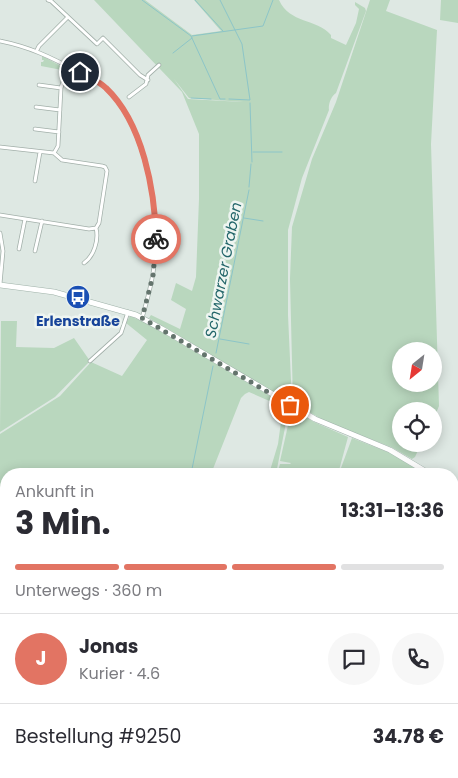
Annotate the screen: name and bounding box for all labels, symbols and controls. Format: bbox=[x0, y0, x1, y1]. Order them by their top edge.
pin bbox=[59, 51, 101, 93]
icon: home bbox=[66, 58, 94, 86]
water label: Schwarzer Graben bbox=[200, 200, 246, 340]
courier bbox=[131, 214, 181, 264]
icon: bike bbox=[142, 225, 170, 253]
bus stop icon: Erlenstraße bbox=[65, 284, 91, 310]
place label: Erlenstraße bbox=[36, 311, 120, 331]
north arrow bbox=[392, 342, 442, 392]
map controls bbox=[392, 342, 442, 452]
pin bbox=[269, 384, 311, 426]
icon: bag bbox=[276, 391, 304, 419]
button: locate bbox=[392, 402, 442, 452]
text: Ankunft in bbox=[15, 480, 94, 503]
text: 13:31–13:36 bbox=[340, 497, 444, 524]
text: 3 Min. bbox=[15, 500, 111, 545]
text: Unterwegs · 360 m bbox=[15, 579, 162, 602]
text: Jonas bbox=[79, 633, 138, 660]
button: chat bbox=[328, 633, 380, 685]
button: phone bbox=[392, 633, 444, 685]
text: J bbox=[36, 645, 46, 672]
text: Kurier · 4.6 bbox=[79, 662, 160, 685]
text: Bestellung #9250 bbox=[15, 723, 181, 750]
text: 34.78 € bbox=[373, 723, 444, 750]

